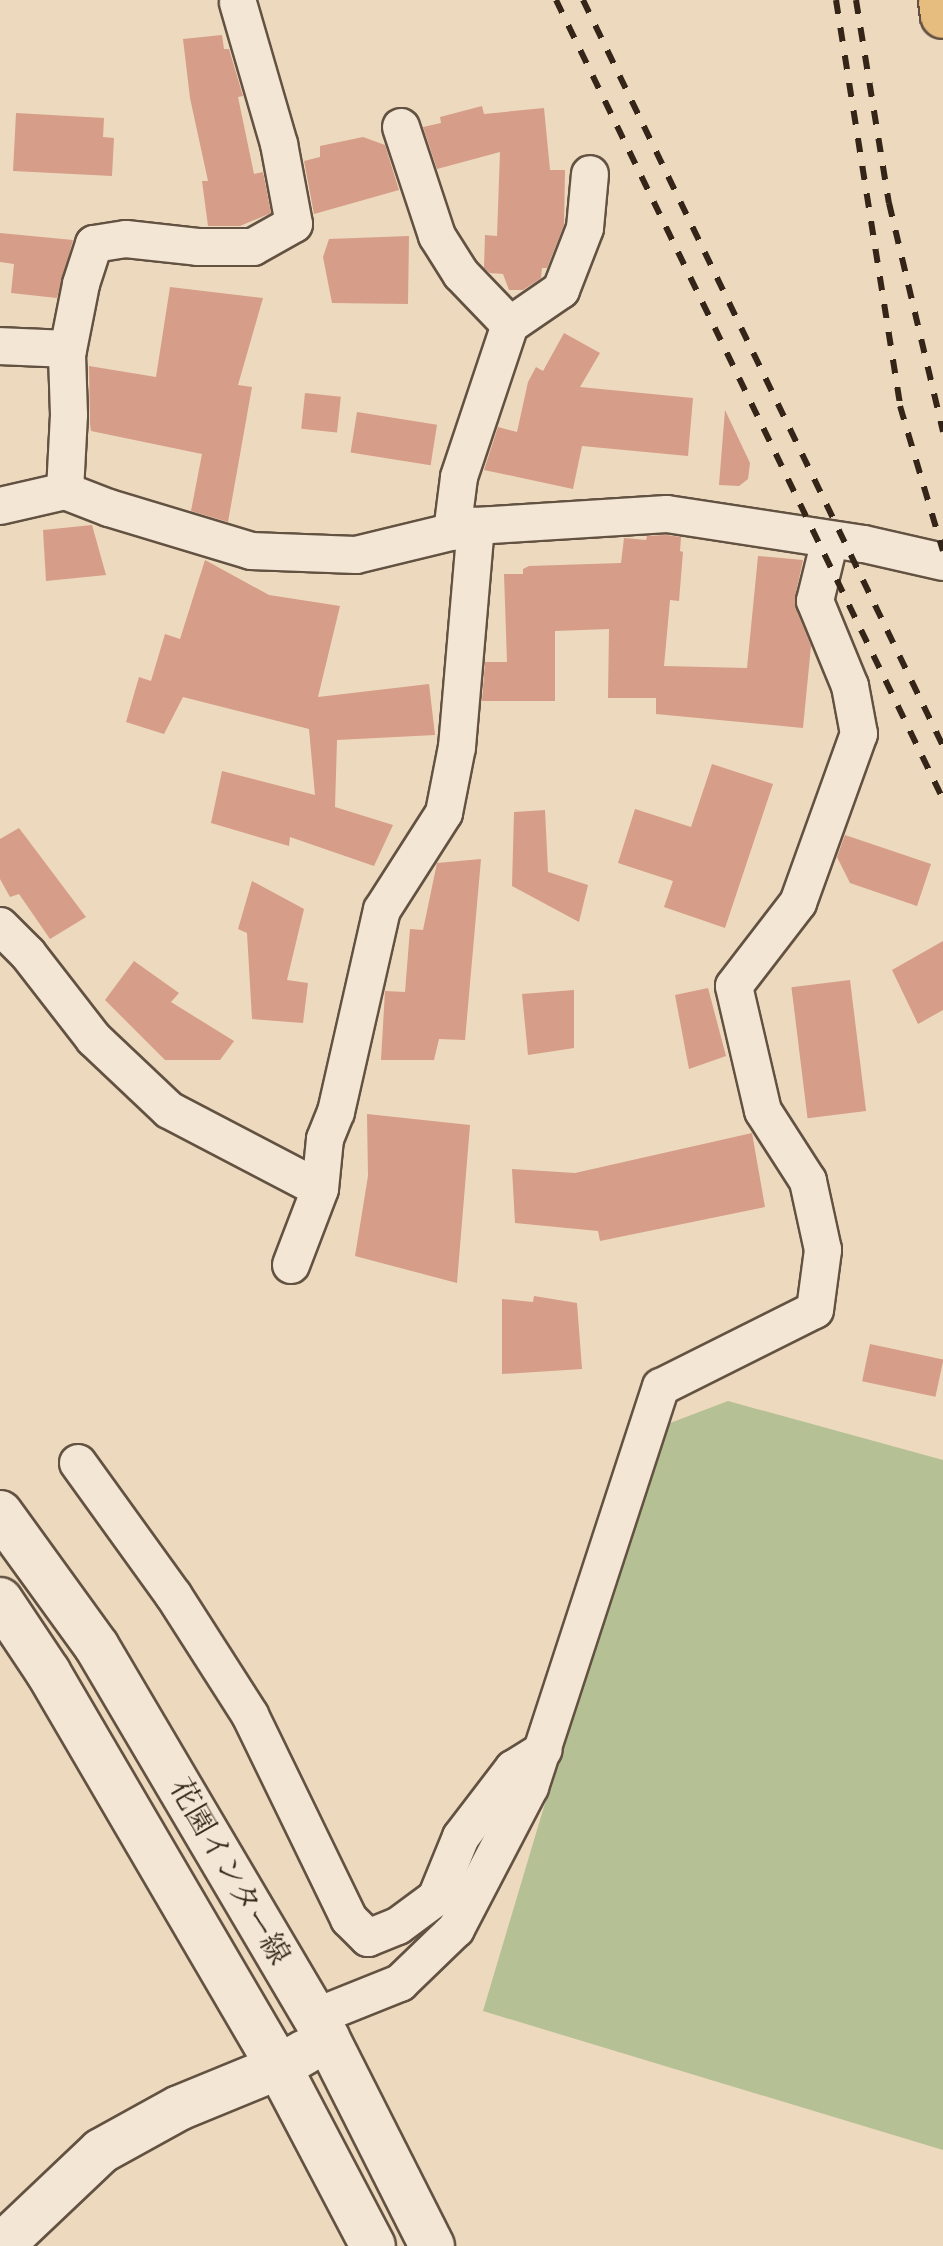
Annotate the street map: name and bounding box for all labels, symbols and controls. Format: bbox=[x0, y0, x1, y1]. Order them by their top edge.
street label: 花園インター線 bbox=[161, 1772, 297, 1972]

